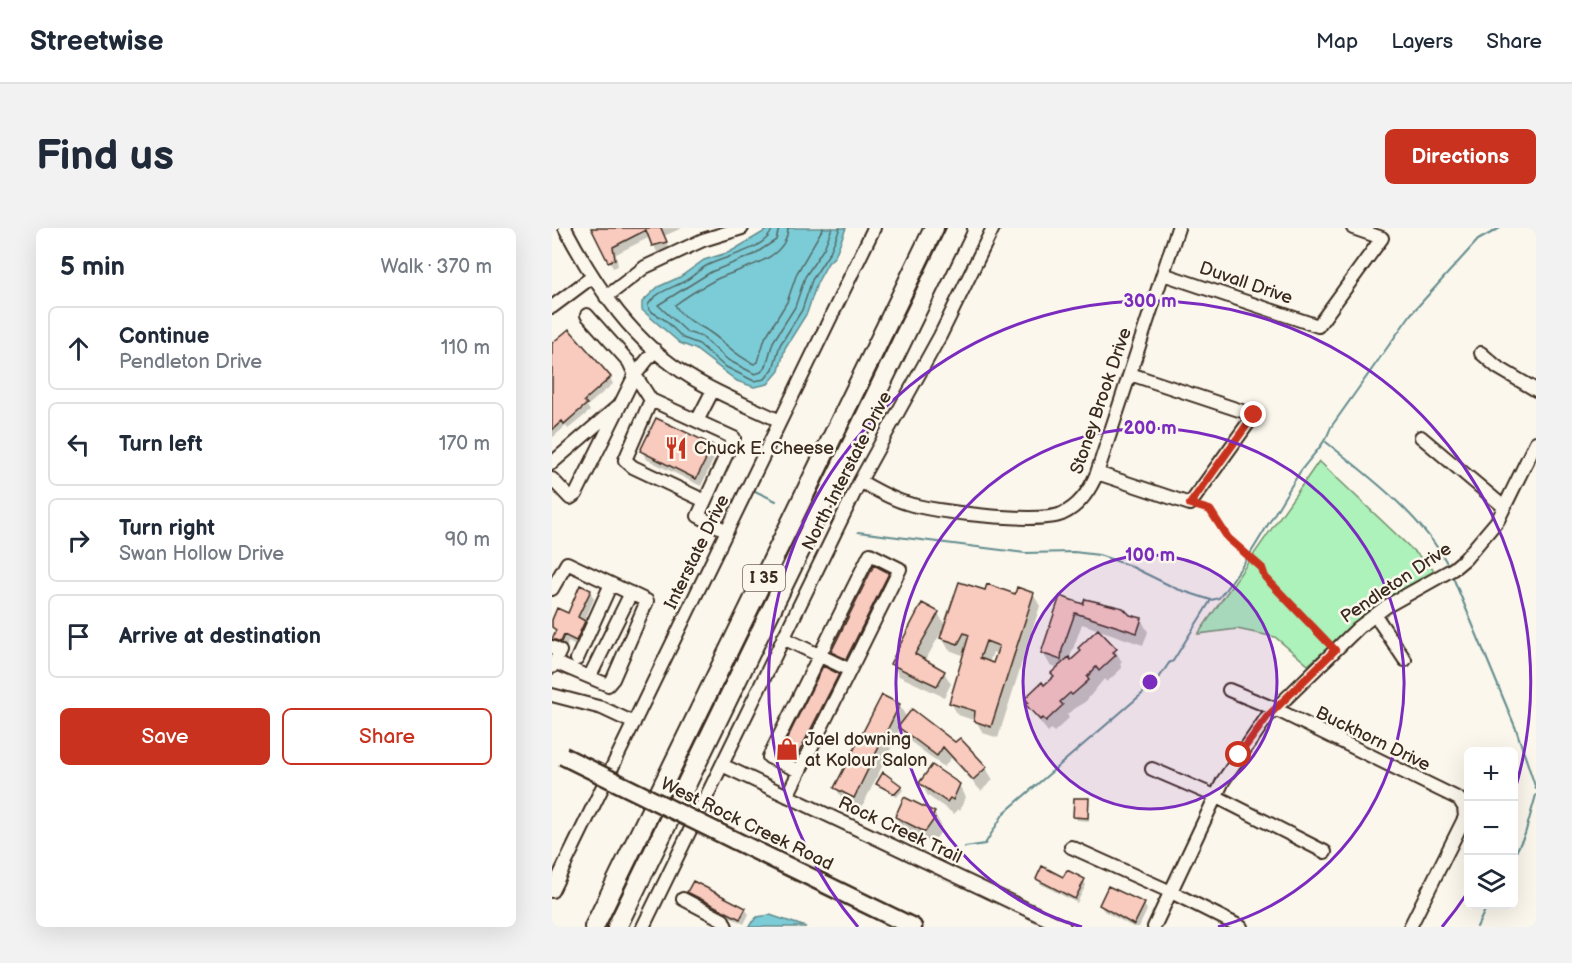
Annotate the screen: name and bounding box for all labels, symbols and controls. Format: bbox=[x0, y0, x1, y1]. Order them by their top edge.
text: Streetwise bbox=[30, 25, 163, 58]
text: Map bbox=[1316, 29, 1358, 54]
text: Layers bbox=[1391, 29, 1453, 54]
text: Share bbox=[1486, 29, 1542, 54]
button: Directions bbox=[1385, 129, 1536, 184]
text: Find us bbox=[36, 131, 174, 182]
text: 5 min bbox=[60, 252, 125, 283]
text: Walk · 370 m bbox=[380, 255, 492, 279]
street label: Duvall Drive bbox=[1197, 257, 1296, 309]
text: 300 m bbox=[1123, 291, 1177, 312]
text: Continue bbox=[119, 323, 209, 350]
street label: Stoney Brook Drive bbox=[1066, 325, 1136, 477]
icon: ahead bbox=[62, 332, 95, 365]
text: 110 m bbox=[441, 336, 490, 360]
text: Pendleton Drive bbox=[119, 350, 262, 374]
street label: North Interstate Drive bbox=[798, 388, 896, 554]
route end bbox=[1240, 401, 1266, 427]
text: 200 m bbox=[1123, 418, 1177, 439]
icon: left bbox=[62, 428, 95, 461]
text: Turn left bbox=[119, 431, 203, 458]
text: 170 m bbox=[439, 432, 490, 456]
restaurant icon: Chuck E. Cheese bbox=[663, 435, 689, 461]
place label: Chuck E. Cheese bbox=[694, 438, 834, 459]
street label: Interstate Drive bbox=[660, 491, 734, 613]
text: Turn right bbox=[119, 515, 215, 542]
icon: right bbox=[62, 524, 95, 557]
text: 90 m bbox=[445, 528, 490, 552]
street label: Pendleton Drive bbox=[1337, 538, 1456, 628]
text: Swan Hollow Drive bbox=[119, 542, 284, 566]
text: 100 m bbox=[1125, 545, 1175, 566]
road number: I 35 bbox=[743, 565, 785, 591]
icon: arrive bbox=[62, 620, 95, 653]
text: Arrive at destination bbox=[119, 623, 321, 650]
centre of rings bbox=[1140, 672, 1160, 692]
street label: Buckhorn Drive bbox=[1312, 702, 1434, 776]
button: Save bbox=[60, 708, 270, 765]
button: Share bbox=[282, 708, 492, 765]
place label: Jael downing at Kolour Salon bbox=[805, 729, 928, 771]
shop icon: Jael downing at Kolour Salon bbox=[774, 736, 800, 762]
route start bbox=[1225, 741, 1251, 767]
map controls bbox=[1464, 747, 1518, 909]
button: + bbox=[1464, 747, 1518, 801]
street label: West Rock Creek Road bbox=[657, 773, 837, 875]
street label: Rock Creek Trail bbox=[835, 792, 965, 868]
button: − bbox=[1464, 801, 1518, 855]
button: layers bbox=[1464, 855, 1518, 909]

